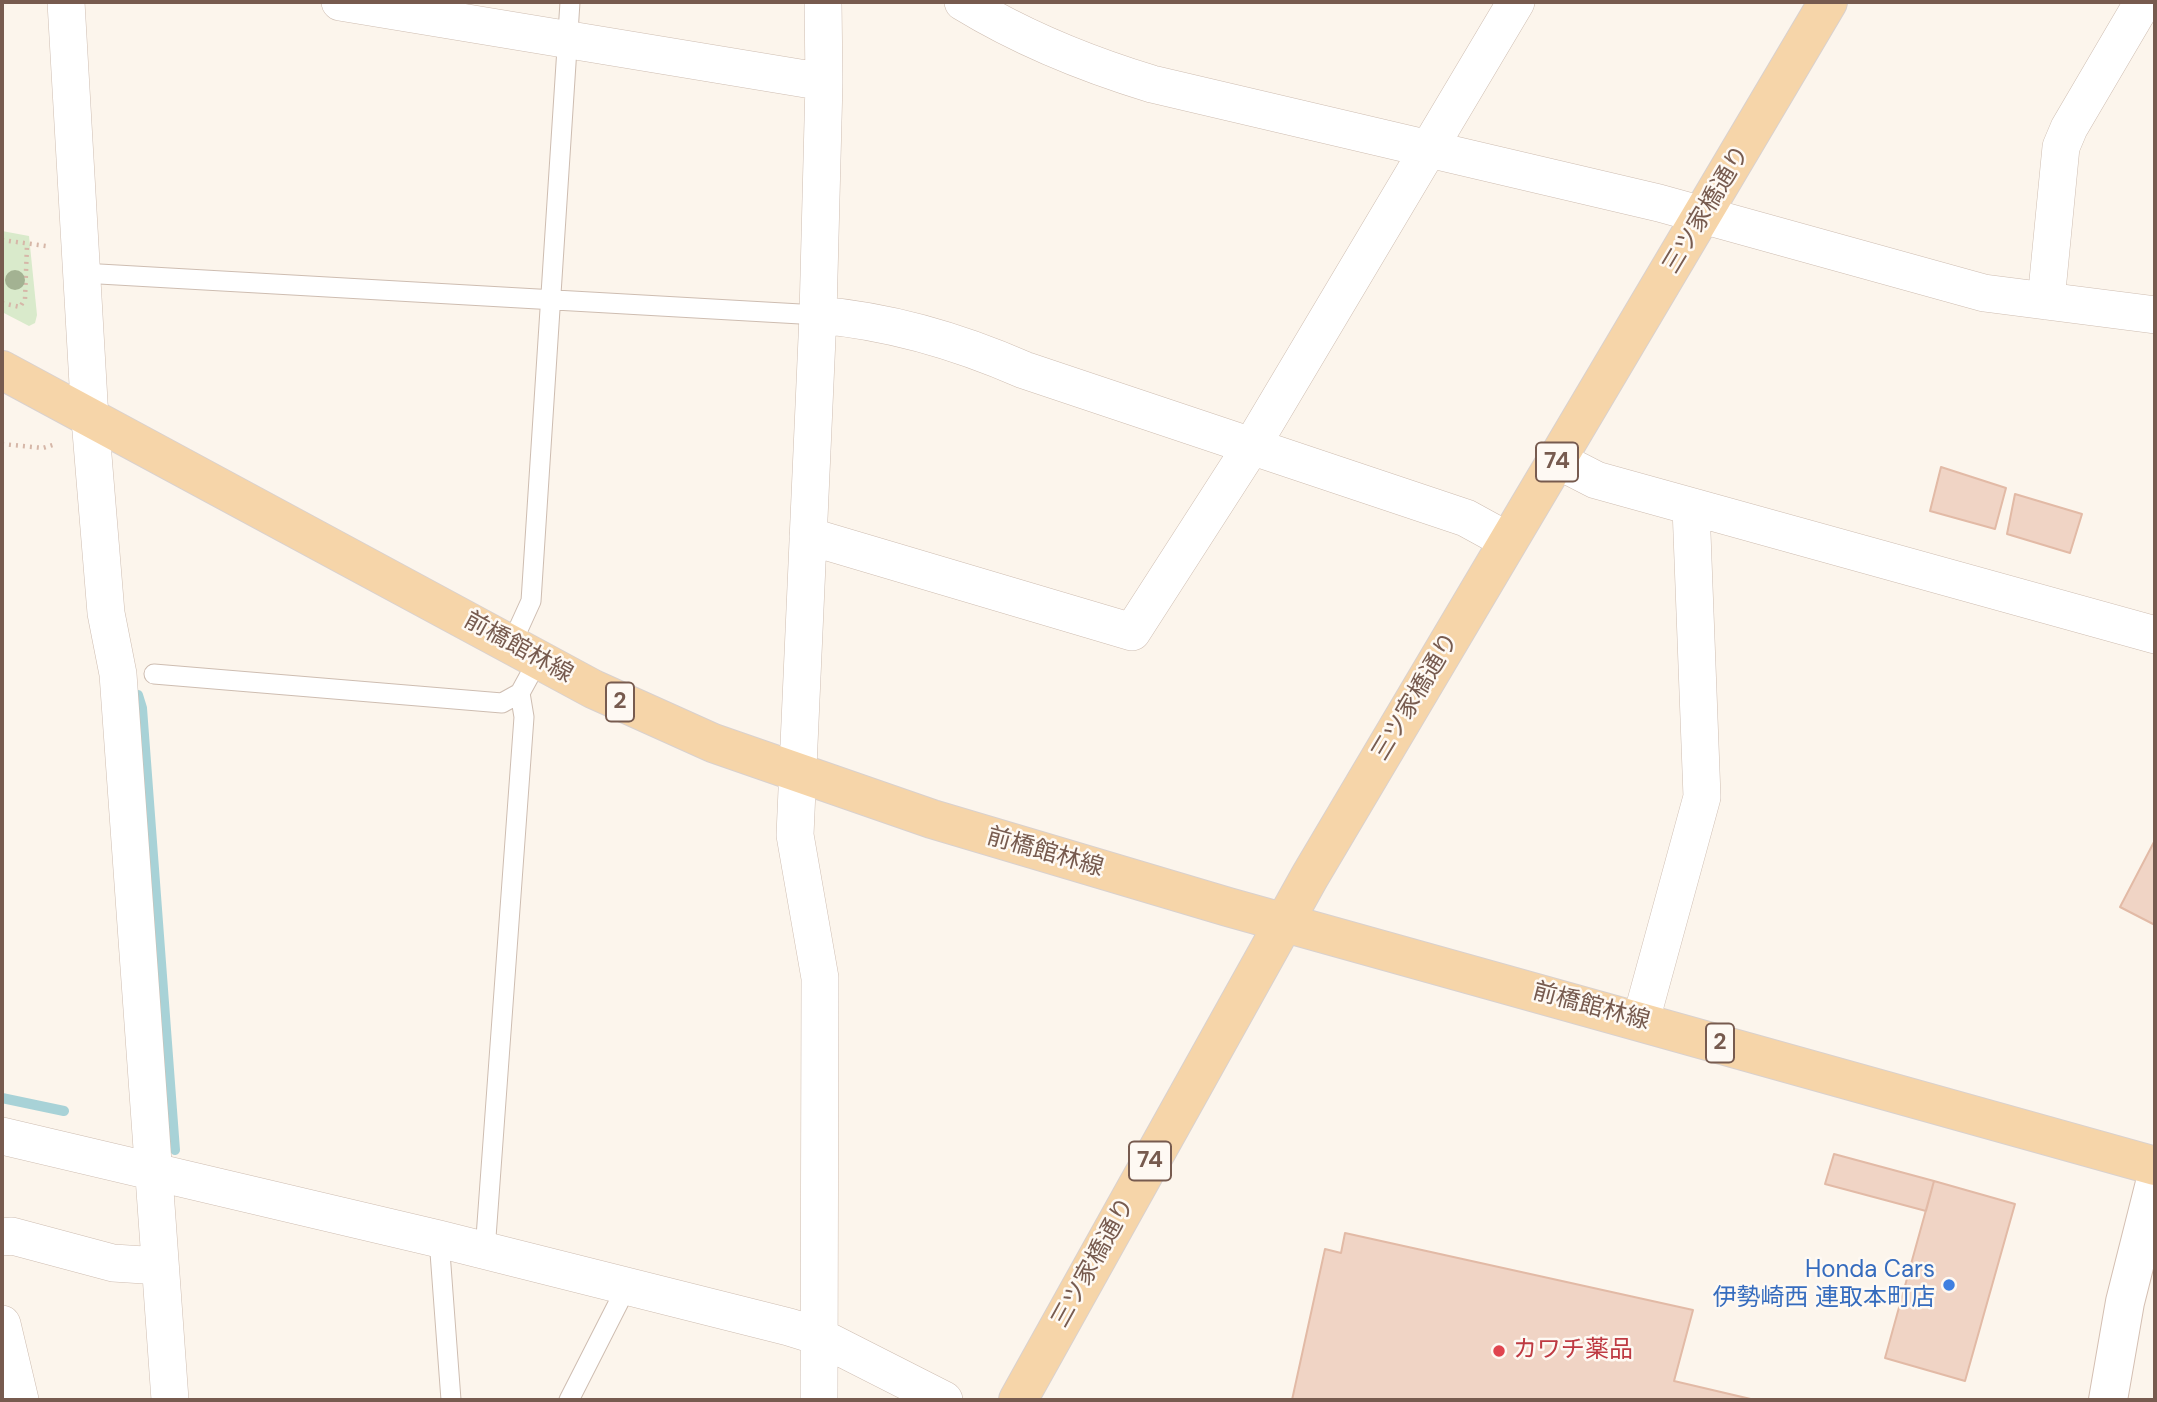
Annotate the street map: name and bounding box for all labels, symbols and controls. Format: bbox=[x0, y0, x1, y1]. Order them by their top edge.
street label: 三ツ家橋通り bbox=[1658, 141, 1756, 279]
road number: 74 bbox=[1536, 442, 1578, 482]
street label: 前橋館林線 bbox=[459, 606, 577, 690]
street label: 三ツ家橋通り bbox=[1367, 628, 1465, 766]
road number: 2 bbox=[606, 682, 634, 722]
street label: 前橋館林線 bbox=[983, 823, 1107, 883]
street label: 前橋館林線 bbox=[1529, 978, 1653, 1036]
road number: 2 bbox=[1706, 1024, 1734, 1062]
road number: 74 bbox=[1129, 1142, 1171, 1180]
street label: 三ツ家橋通り bbox=[1046, 1193, 1142, 1333]
place label: Honda Cars 伊勢崎西 連取本町店 bbox=[1713, 1257, 1935, 1313]
marker: Honda Cars 伊勢崎西 連取本町店 bbox=[1941, 1277, 1957, 1293]
place label: カワチ薬品 bbox=[1513, 1337, 1633, 1365]
marker: カワチ薬品 bbox=[1491, 1343, 1507, 1359]

